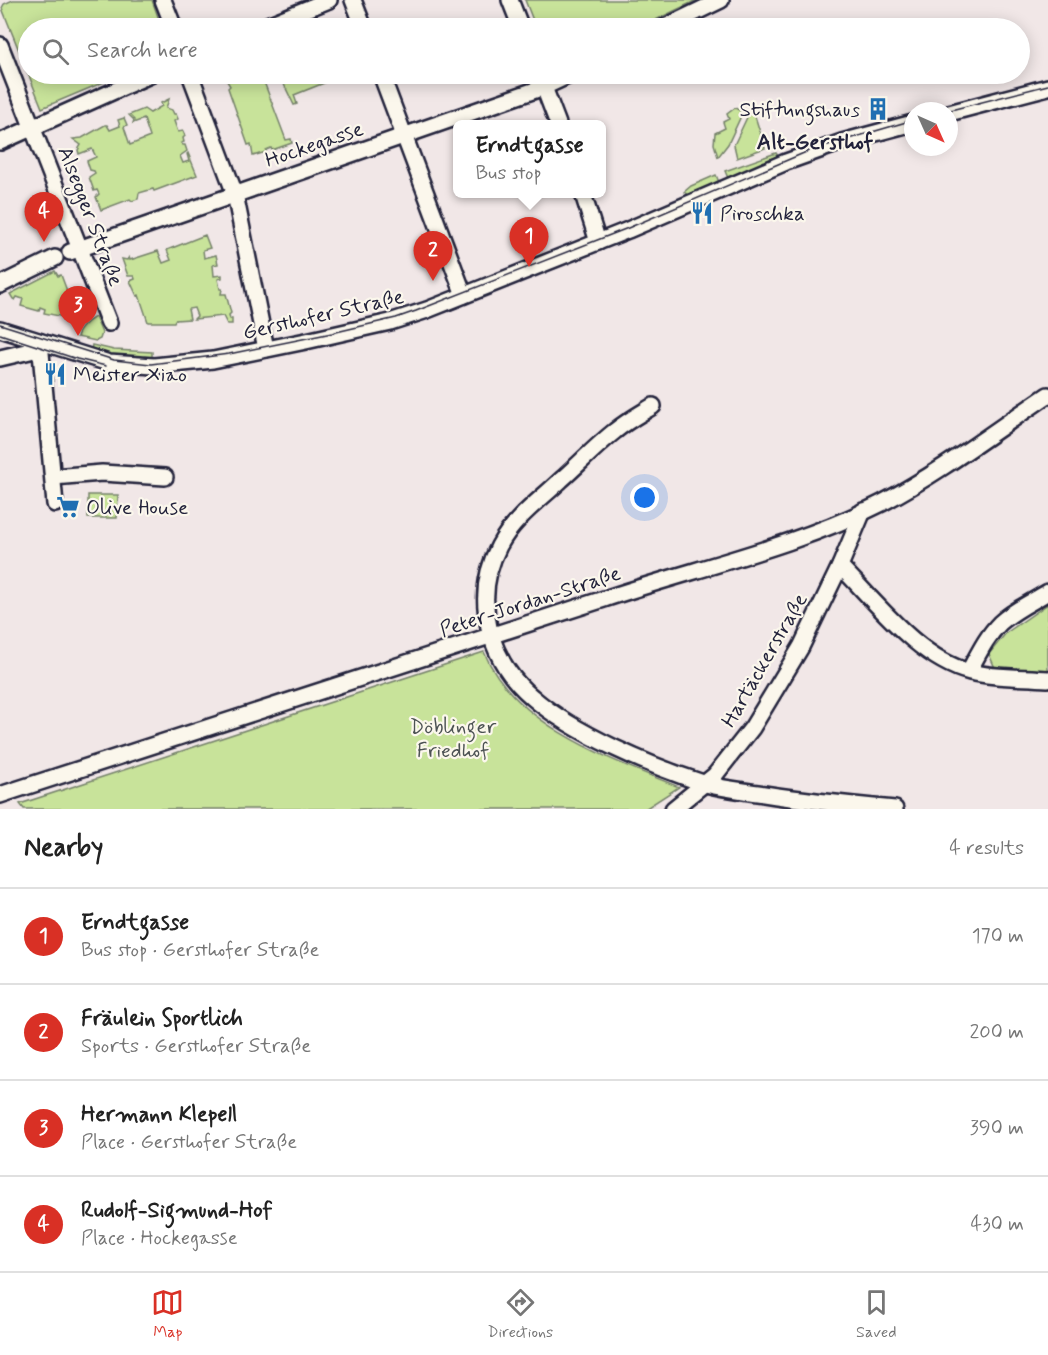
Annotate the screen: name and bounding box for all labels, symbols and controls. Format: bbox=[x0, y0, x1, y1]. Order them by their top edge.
search box bbox=[18, 18, 1030, 84]
icon: search bbox=[39, 35, 72, 68]
text: Search here bbox=[87, 37, 198, 65]
place label: Stiftungshaus bbox=[739, 96, 860, 126]
building icon: Stiftungshaus bbox=[865, 96, 891, 122]
north arrow bbox=[904, 102, 958, 156]
street label: Hockegasse bbox=[262, 115, 367, 175]
popup bbox=[453, 120, 606, 198]
district label: Alt-Gersthof bbox=[757, 129, 874, 157]
text: Erndtgasse bbox=[475, 132, 584, 160]
street label: Alsegger Straße bbox=[50, 143, 130, 291]
text: Bus stop bbox=[475, 160, 542, 187]
pin: 4 bbox=[24, 192, 63, 242]
restaurant icon: Piroschka bbox=[689, 200, 715, 226]
place label: Piroschka bbox=[720, 200, 805, 228]
pin: 1 bbox=[510, 218, 548, 267]
pin: 2 bbox=[414, 232, 452, 281]
street label: Gersthofer Straße bbox=[240, 283, 407, 347]
pin: 3 bbox=[58, 286, 98, 336]
restaurant icon: Meister Xiao bbox=[42, 361, 68, 387]
place label: Meister Xiao bbox=[73, 361, 187, 389]
your location bbox=[630, 483, 659, 512]
supermarket icon: Olive House bbox=[55, 494, 81, 520]
place label: Olive House bbox=[86, 494, 188, 522]
street label: Peter-Jordan-Straße bbox=[436, 560, 624, 644]
street label: Hartäckerstraße bbox=[715, 588, 815, 733]
park label: Döblinger Friedhof bbox=[410, 713, 496, 765]
text: Nearby bbox=[24, 831, 103, 865]
text: 4 results bbox=[949, 835, 1024, 862]
text: Erndtgasse bbox=[81, 909, 189, 937]
text: 1 bbox=[39, 923, 48, 950]
text: 170 m bbox=[972, 923, 1024, 950]
text: Bus stop · Gersthofer Straße bbox=[81, 937, 319, 964]
text: Fräulein Sportlich bbox=[81, 1005, 243, 1033]
text: 2 bbox=[39, 1019, 48, 1046]
text: 200 m bbox=[969, 1019, 1024, 1046]
text: Sports · Gersthofer Straße bbox=[81, 1033, 311, 1060]
text: Hermann Klepell bbox=[81, 1101, 237, 1129]
text: 3 bbox=[39, 1115, 48, 1142]
text: 390 m bbox=[970, 1115, 1024, 1142]
text: Place · Gersthofer Straße bbox=[81, 1129, 297, 1156]
text: Rudolf-Sigmund-Hof bbox=[81, 1197, 272, 1225]
text: 4 bbox=[38, 1211, 49, 1238]
text: 430 m bbox=[971, 1211, 1024, 1238]
text: Place · Hockegasse bbox=[81, 1225, 237, 1252]
tab: Map bbox=[151, 1286, 184, 1343]
tab: Directions bbox=[487, 1286, 553, 1343]
tab: Saved bbox=[856, 1286, 897, 1343]

